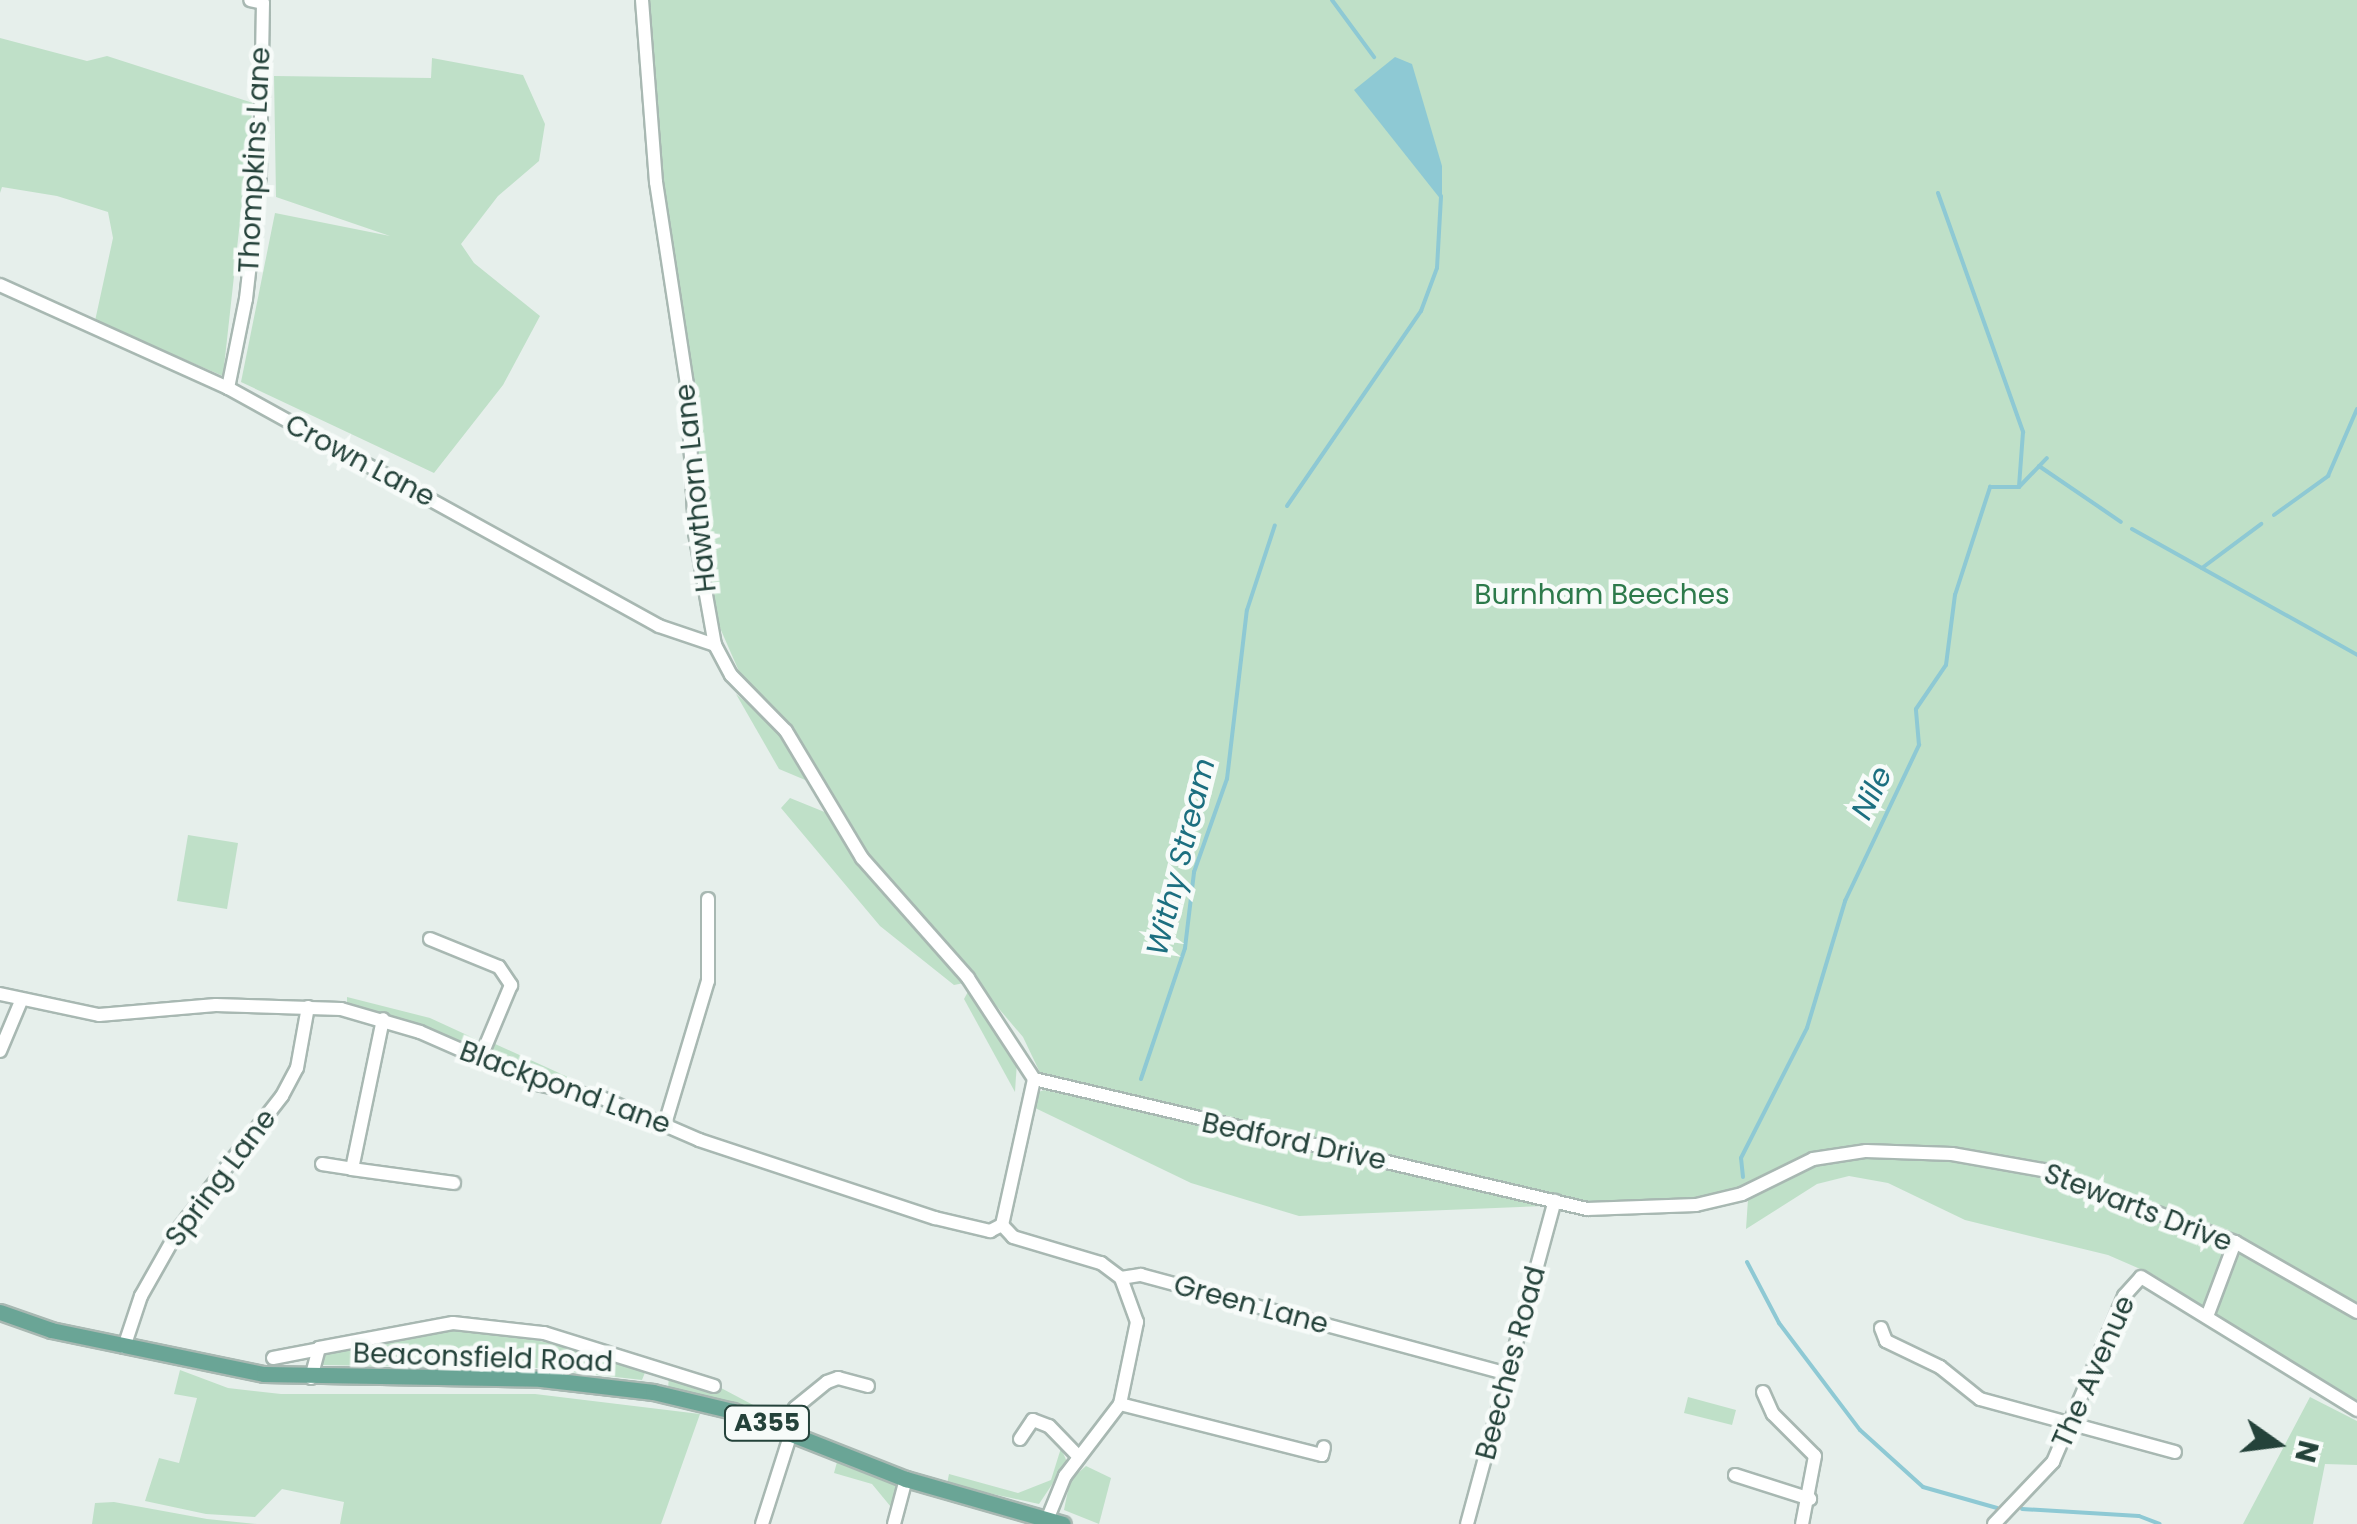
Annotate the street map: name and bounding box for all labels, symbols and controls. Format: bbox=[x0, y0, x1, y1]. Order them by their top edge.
street label: Thompkins Lane bbox=[232, 46, 278, 274]
street label: Hawthorn Lane bbox=[668, 382, 724, 594]
street label: Crown Lane bbox=[279, 408, 441, 514]
park label: Burnham Beeches bbox=[1474, 578, 1730, 612]
water label: Withy Stream bbox=[1139, 755, 1223, 959]
water label: Nile bbox=[1844, 761, 1900, 825]
street label: Blackpond Lane bbox=[455, 1034, 675, 1142]
street label: Spring Lane bbox=[158, 1103, 284, 1253]
street label: Bedford Drive bbox=[1199, 1106, 1389, 1178]
street label: Stewarts Drive bbox=[2039, 1157, 2237, 1259]
street label: Beeches Road bbox=[1469, 1263, 1553, 1463]
street label: Green Lane bbox=[1170, 1268, 1332, 1342]
street label: The Avenue bbox=[2045, 1291, 2143, 1453]
street label: Beaconsfield Road bbox=[352, 1337, 614, 1379]
north arrow bbox=[2227, 1394, 2327, 1494]
road number: A355 bbox=[722, 1403, 812, 1443]
text: N bbox=[2285, 1436, 2328, 1466]

